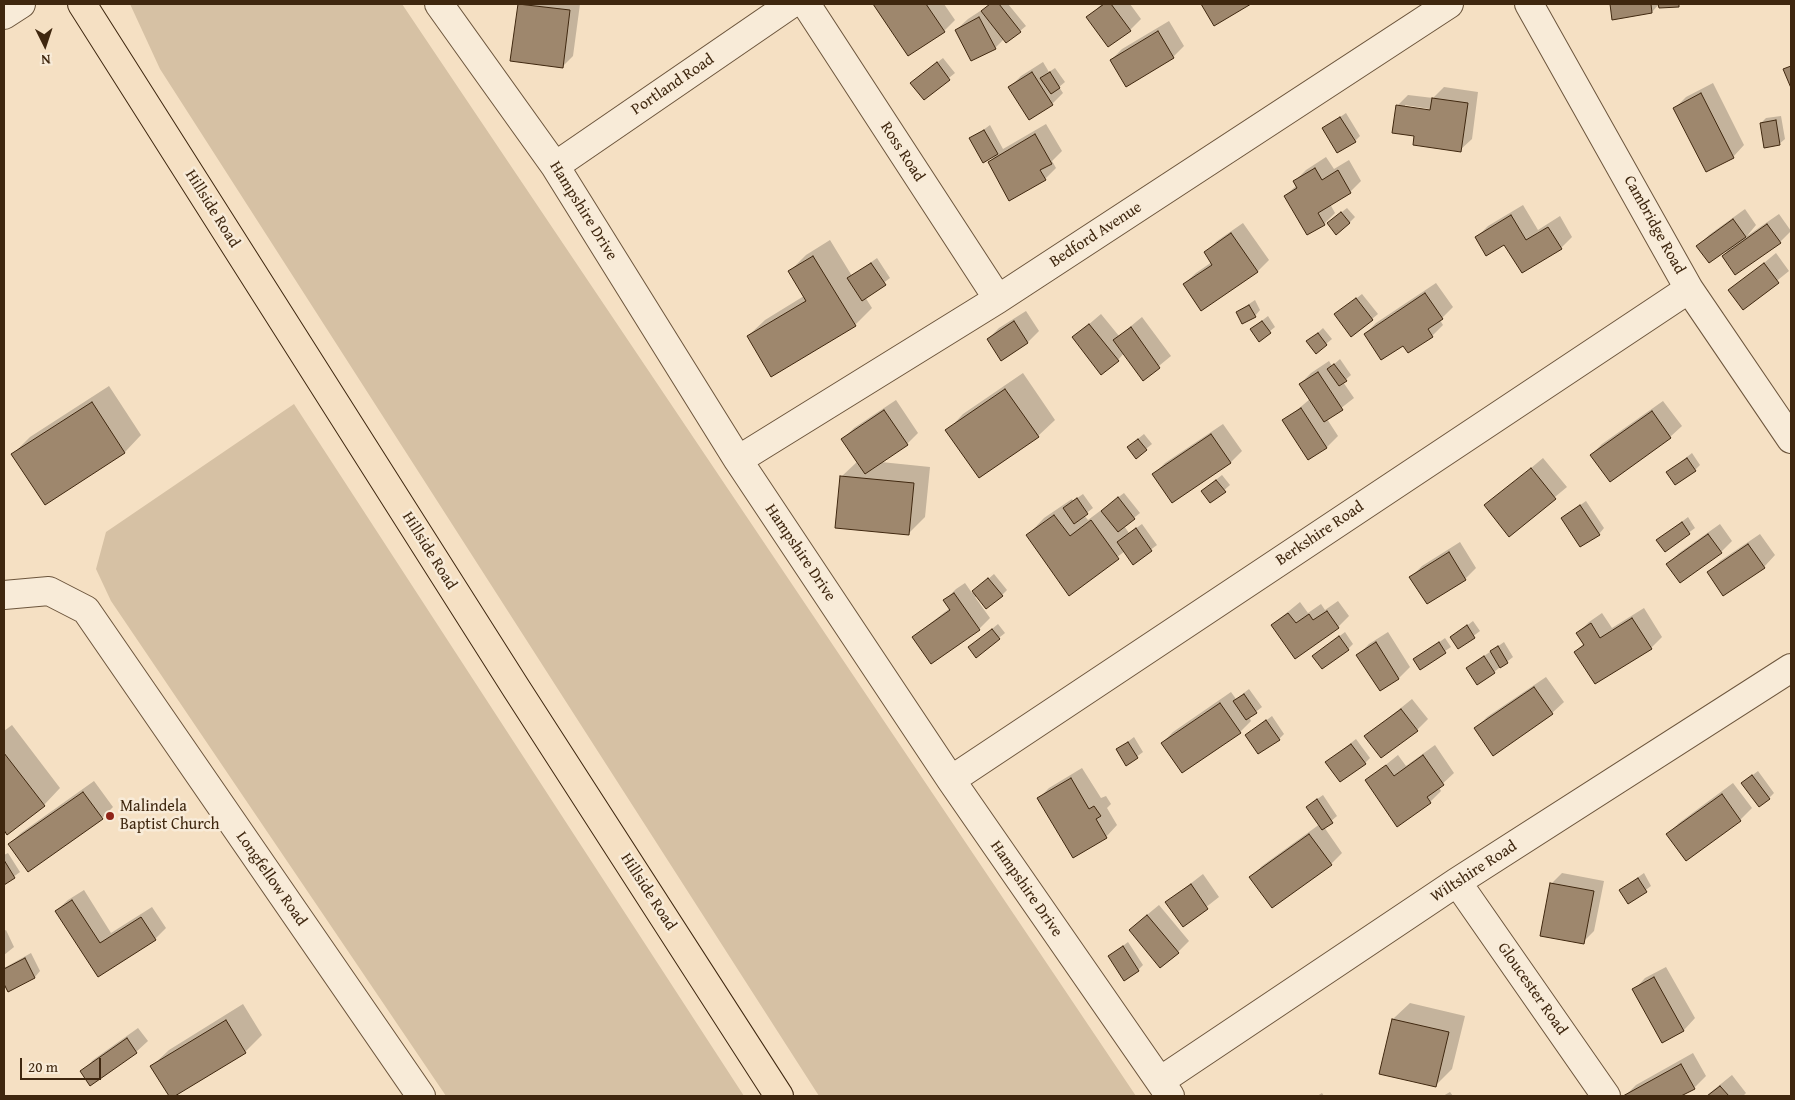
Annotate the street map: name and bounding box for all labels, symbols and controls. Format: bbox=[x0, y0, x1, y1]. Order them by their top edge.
north arrow bbox=[20, 20, 70, 70]
text: N bbox=[41, 50, 51, 70]
street label: Portland Road bbox=[628, 50, 718, 120]
street label: Ross Road bbox=[876, 119, 928, 185]
street label: Hampshire Drive bbox=[545, 158, 621, 264]
street label: Hillside Road bbox=[181, 167, 243, 251]
street label: Cambridge Road bbox=[1619, 172, 1689, 278]
street label: Bedford Avenue bbox=[1046, 198, 1146, 272]
street label: Berkshire Road bbox=[1272, 498, 1368, 570]
street label: Hampshire Drive bbox=[760, 501, 840, 605]
street label: Hillside Road bbox=[398, 509, 460, 593]
place label: Malindela Baptist Church bbox=[120, 797, 219, 835]
marker: Malindela Baptist Church bbox=[104, 810, 116, 822]
street label: Longfellow Road bbox=[231, 828, 311, 930]
street label: Hampshire Drive bbox=[986, 837, 1066, 941]
street label: Wiltshire Road bbox=[1427, 837, 1521, 907]
street label: Hillside Road bbox=[616, 850, 680, 934]
street label: Gloucester Road bbox=[1493, 939, 1571, 1039]
scale bar bbox=[22, 1048, 104, 1080]
text: 20 m bbox=[28, 1056, 58, 1077]

